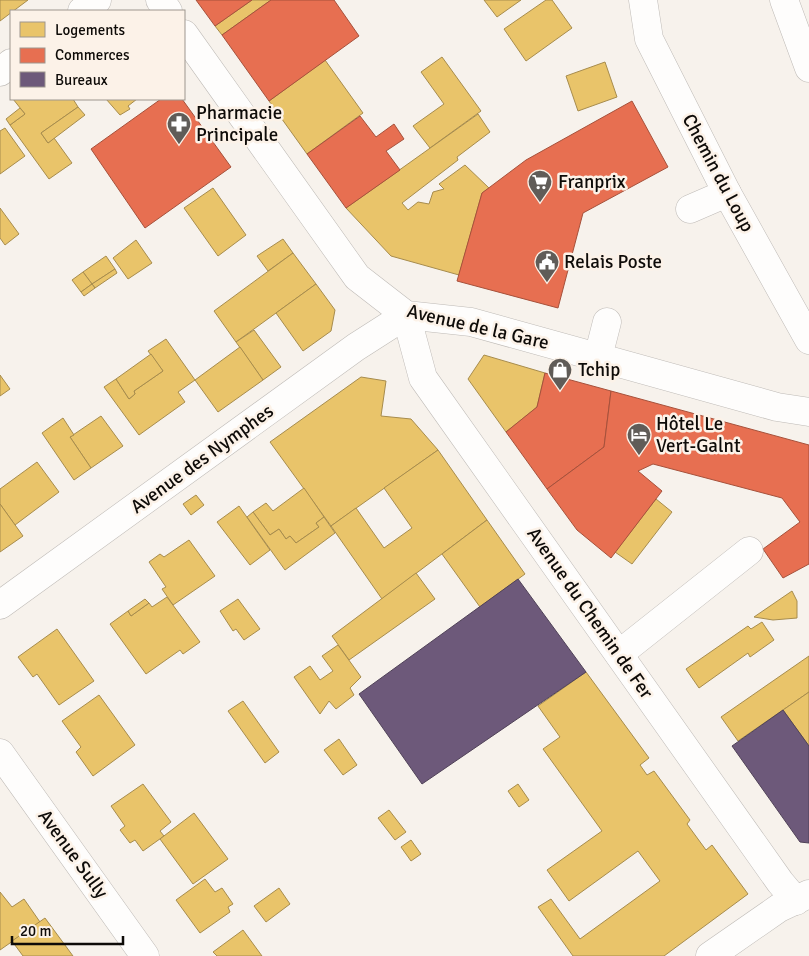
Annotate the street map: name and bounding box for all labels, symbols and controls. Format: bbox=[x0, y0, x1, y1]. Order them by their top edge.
legend bbox=[10, 10, 185, 100]
text: Logements bbox=[55, 21, 126, 39]
text: Commerces bbox=[55, 46, 130, 64]
text: Bureaux bbox=[55, 71, 108, 89]
place label: Pharmacie Principale bbox=[196, 101, 282, 147]
street label: Chemin du Loup bbox=[677, 110, 759, 236]
pharmacy icon: Pharmacie Principale bbox=[166, 111, 192, 145]
supermarket icon: Franprix bbox=[527, 169, 553, 203]
place label: Franprix bbox=[558, 170, 626, 194]
public building icon: Relais Poste bbox=[534, 249, 560, 283]
place label: Relais Poste bbox=[564, 250, 662, 274]
street label: Avenue de la Gare bbox=[405, 299, 551, 355]
shop icon: Tchip bbox=[547, 357, 573, 391]
place label: Tchip bbox=[578, 358, 620, 382]
street label: Avenue des Nymphes bbox=[126, 399, 278, 519]
place label: Hôtel Le Vert-Galnt bbox=[656, 412, 741, 458]
hotel icon: Hôtel Le Vert-Galnt bbox=[626, 422, 652, 456]
street label: Avenue du Chemin de Fer bbox=[522, 523, 658, 703]
street label: Avenue Sully bbox=[33, 805, 113, 903]
scale bar bbox=[12, 914, 124, 946]
text: 20 m bbox=[20, 922, 51, 940]

